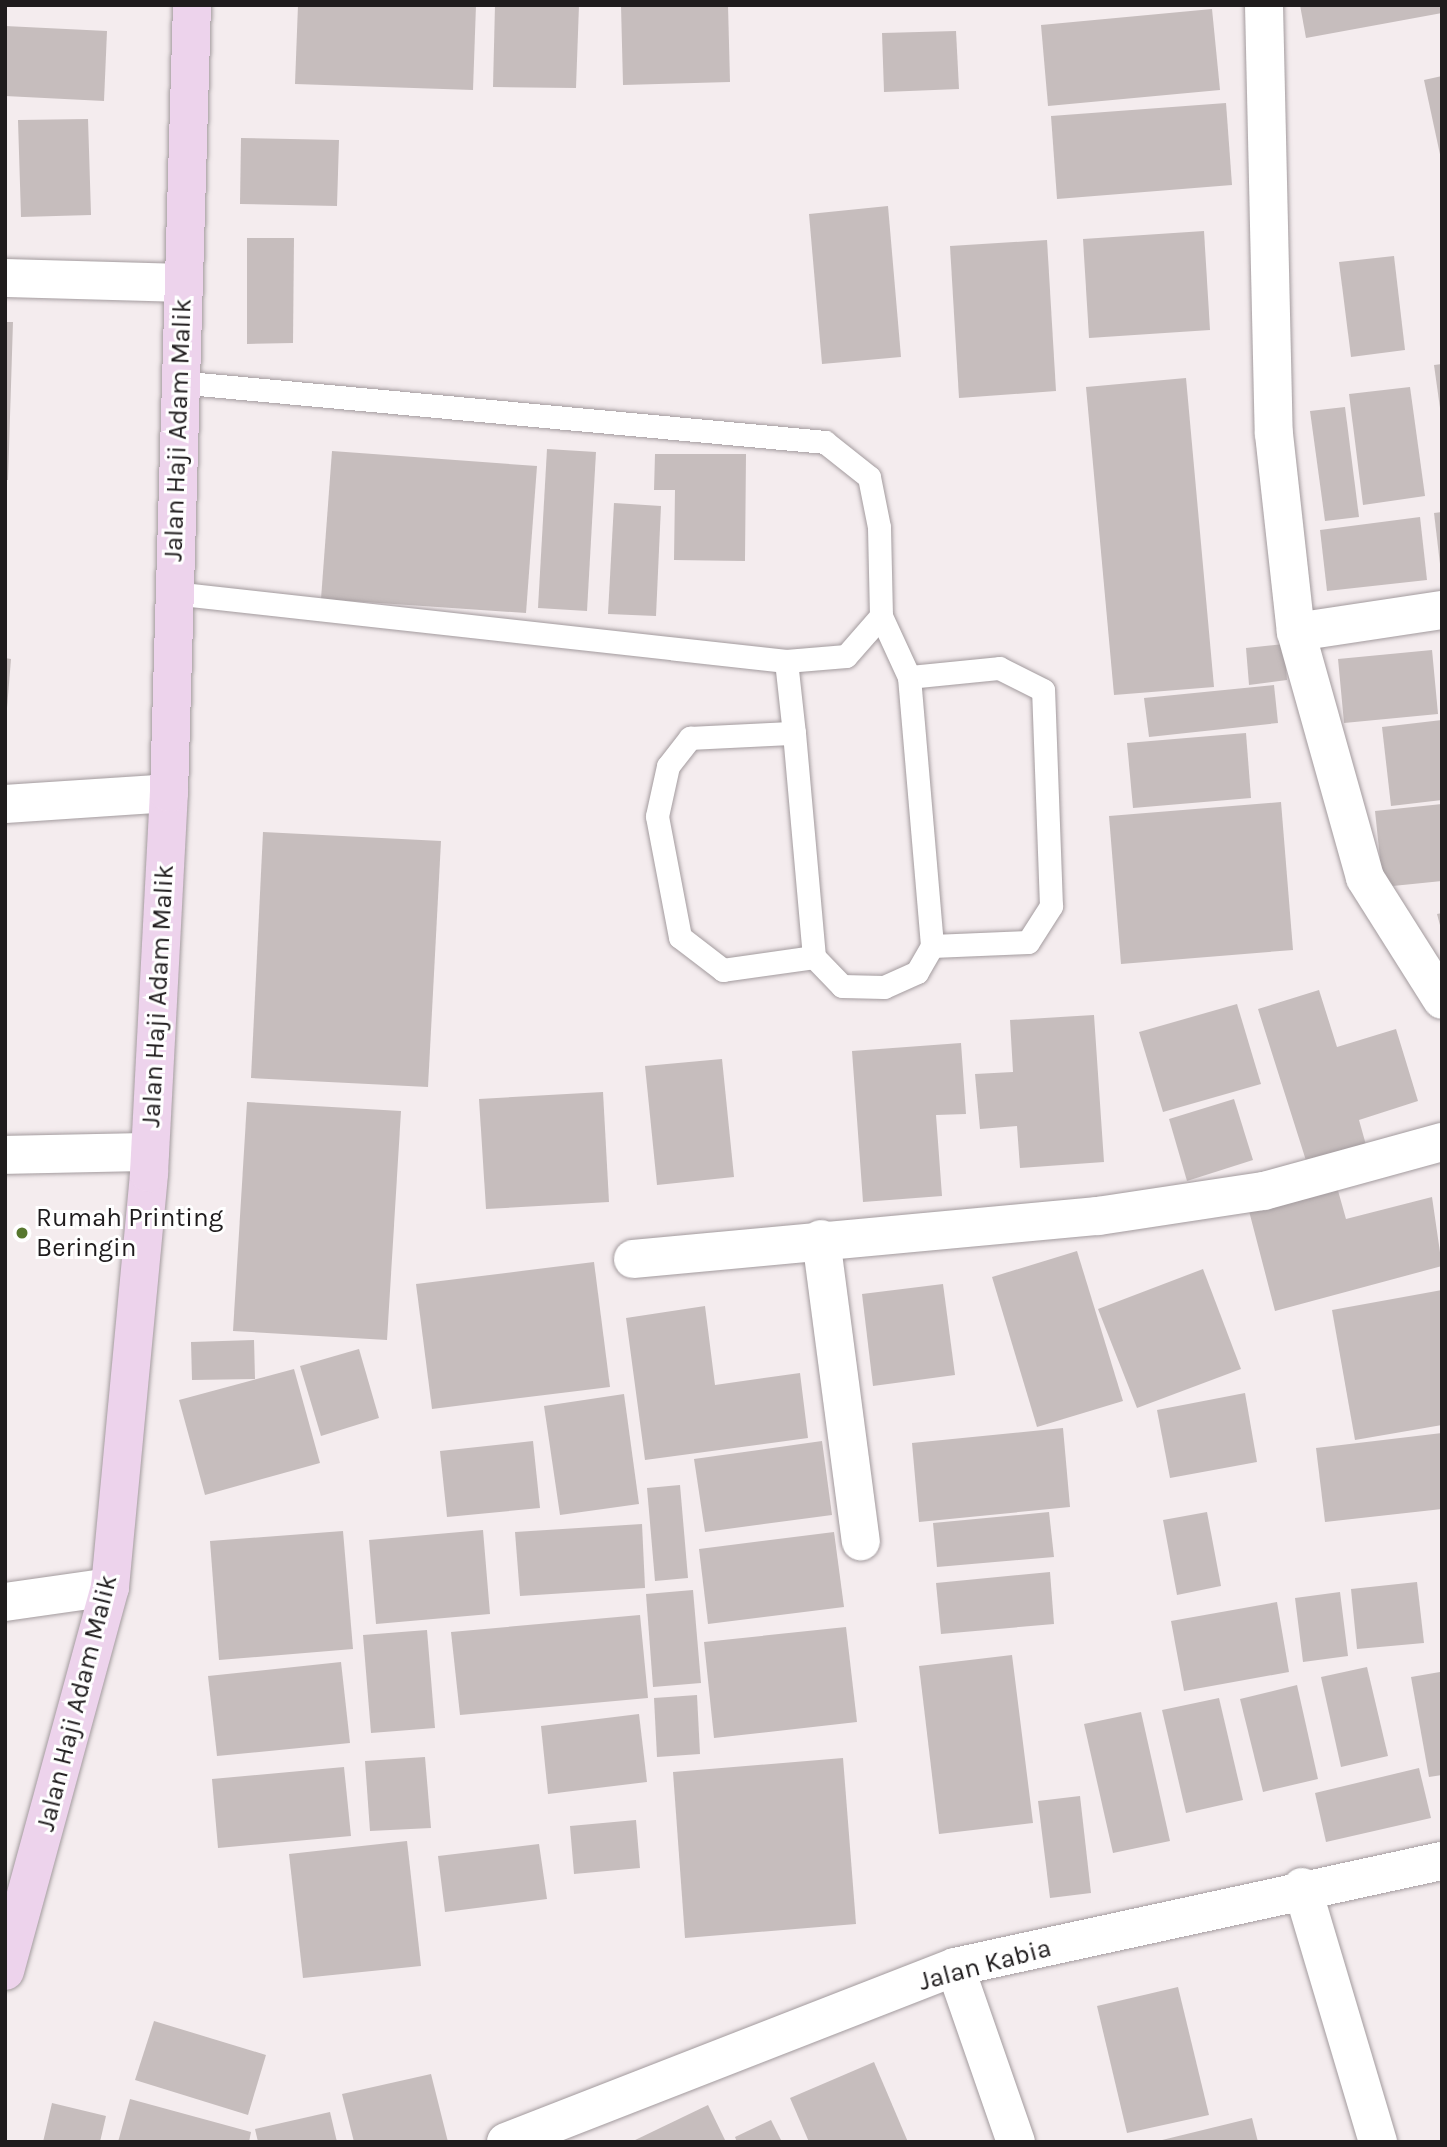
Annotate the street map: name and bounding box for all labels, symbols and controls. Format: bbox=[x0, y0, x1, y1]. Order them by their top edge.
street label: Jalan Haji Adam Malik bbox=[158, 298, 198, 562]
street label: Jalan Haji Adam Malik bbox=[136, 864, 180, 1128]
place label: Rumah Printing Beringin bbox=[36, 1202, 223, 1264]
marker: Rumah Printing Beringin bbox=[14, 1225, 30, 1241]
street label: Jalan Haji Adam Malik bbox=[30, 1572, 124, 1834]
street label: Jalan Kabia bbox=[915, 1932, 1055, 1998]

